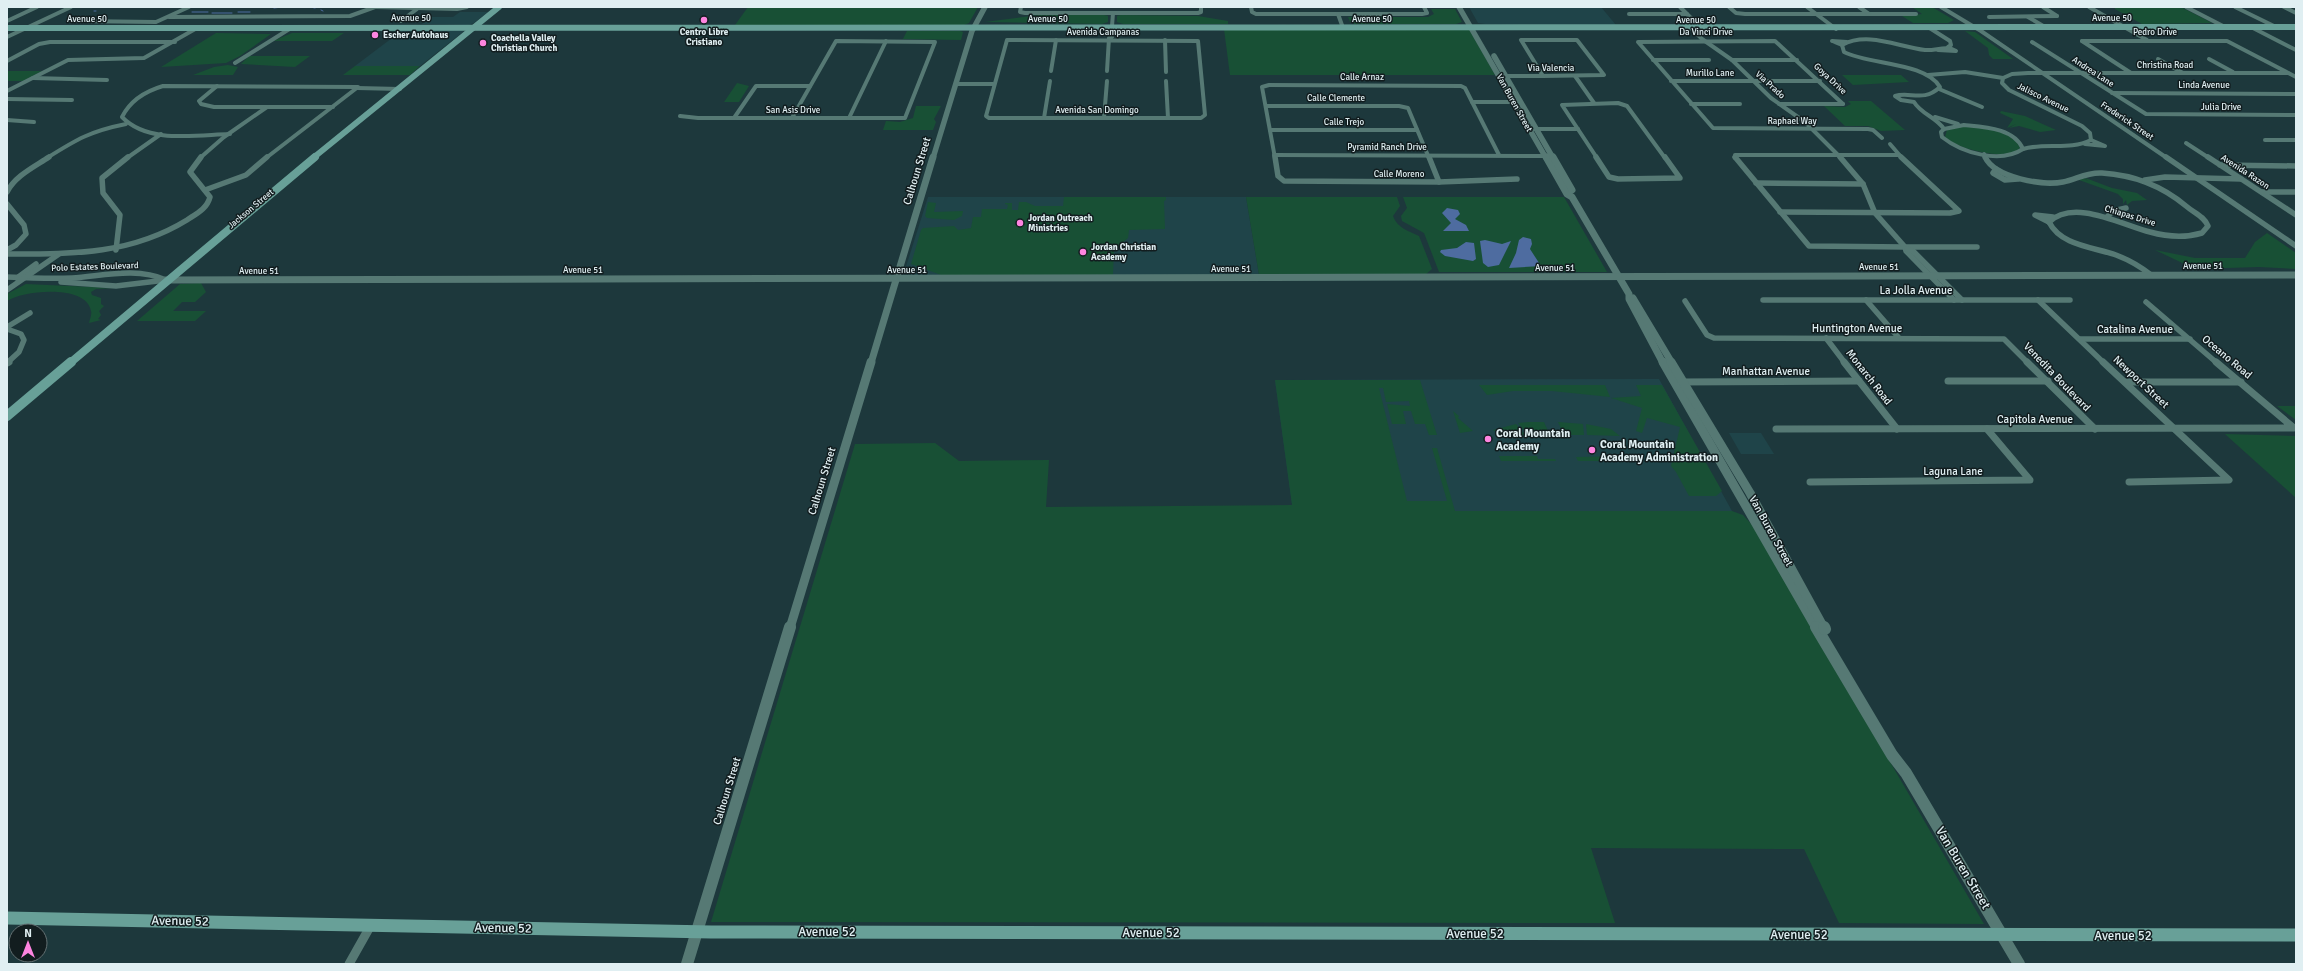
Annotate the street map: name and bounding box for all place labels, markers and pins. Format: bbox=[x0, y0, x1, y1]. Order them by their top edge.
marker: Centro Libre Cristiano bbox=[699, 15, 709, 25]
place label: Centro Libre Cristiano bbox=[680, 27, 729, 48]
marker: Escher Autohaus bbox=[370, 30, 380, 40]
place label: Escher Autohaus bbox=[383, 30, 448, 41]
place label: Coachella Valley Christian Church bbox=[491, 33, 557, 54]
marker: Coachella Valley Christian Church bbox=[478, 38, 488, 48]
place label: Jordan Outreach Ministries bbox=[1028, 213, 1093, 234]
marker: Jordan Outreach Ministries bbox=[1015, 218, 1025, 228]
place label: Jordan Christian Academy bbox=[1091, 242, 1156, 263]
marker: Jordan Christian Academy bbox=[1078, 247, 1088, 257]
place label: Coral Mountain Academy bbox=[1496, 427, 1570, 453]
marker: Coral Mountain Academy bbox=[1483, 434, 1493, 444]
place label: Coral Mountain Academy Administration bbox=[1600, 438, 1718, 464]
marker: Coral Mountain Academy Administration bbox=[1587, 445, 1597, 455]

